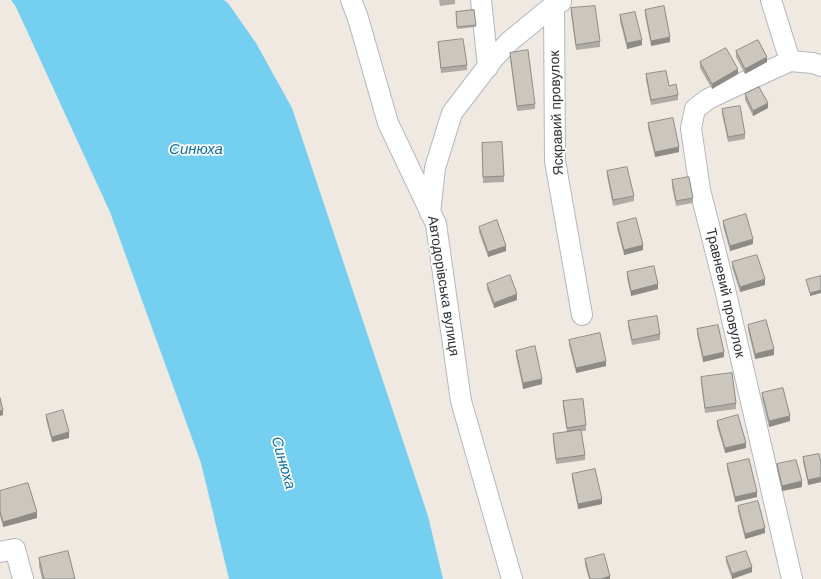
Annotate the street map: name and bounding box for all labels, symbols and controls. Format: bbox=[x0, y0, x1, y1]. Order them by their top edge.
street label: Яскравий провулок bbox=[546, 50, 568, 176]
water label: Синюха bbox=[169, 141, 223, 159]
street label: Автодорівська вулиця bbox=[424, 214, 462, 358]
street label: Травневий провулок bbox=[702, 227, 748, 359]
water label: Синюха bbox=[267, 435, 299, 491]

